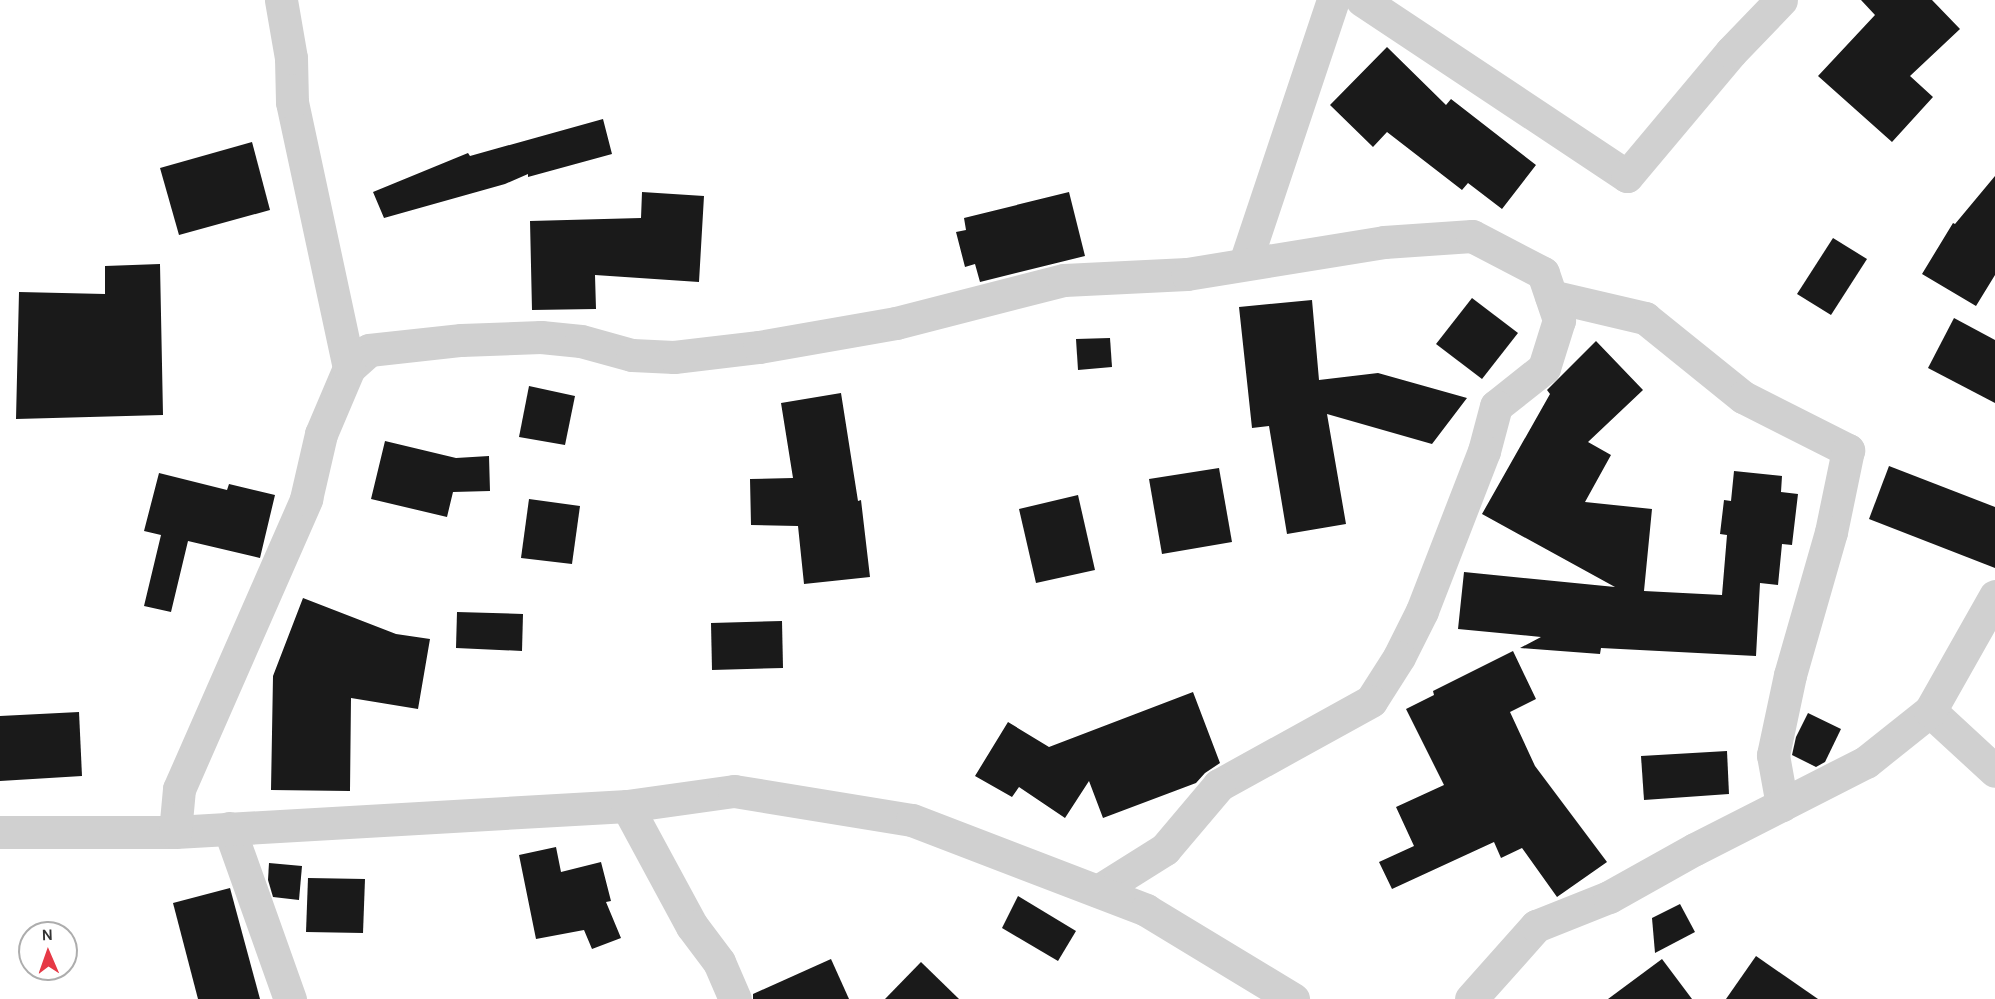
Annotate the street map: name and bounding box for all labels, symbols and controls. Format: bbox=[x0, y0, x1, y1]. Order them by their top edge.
north arrow bbox=[18, 921, 78, 981]
text: N bbox=[41, 925, 53, 944]

